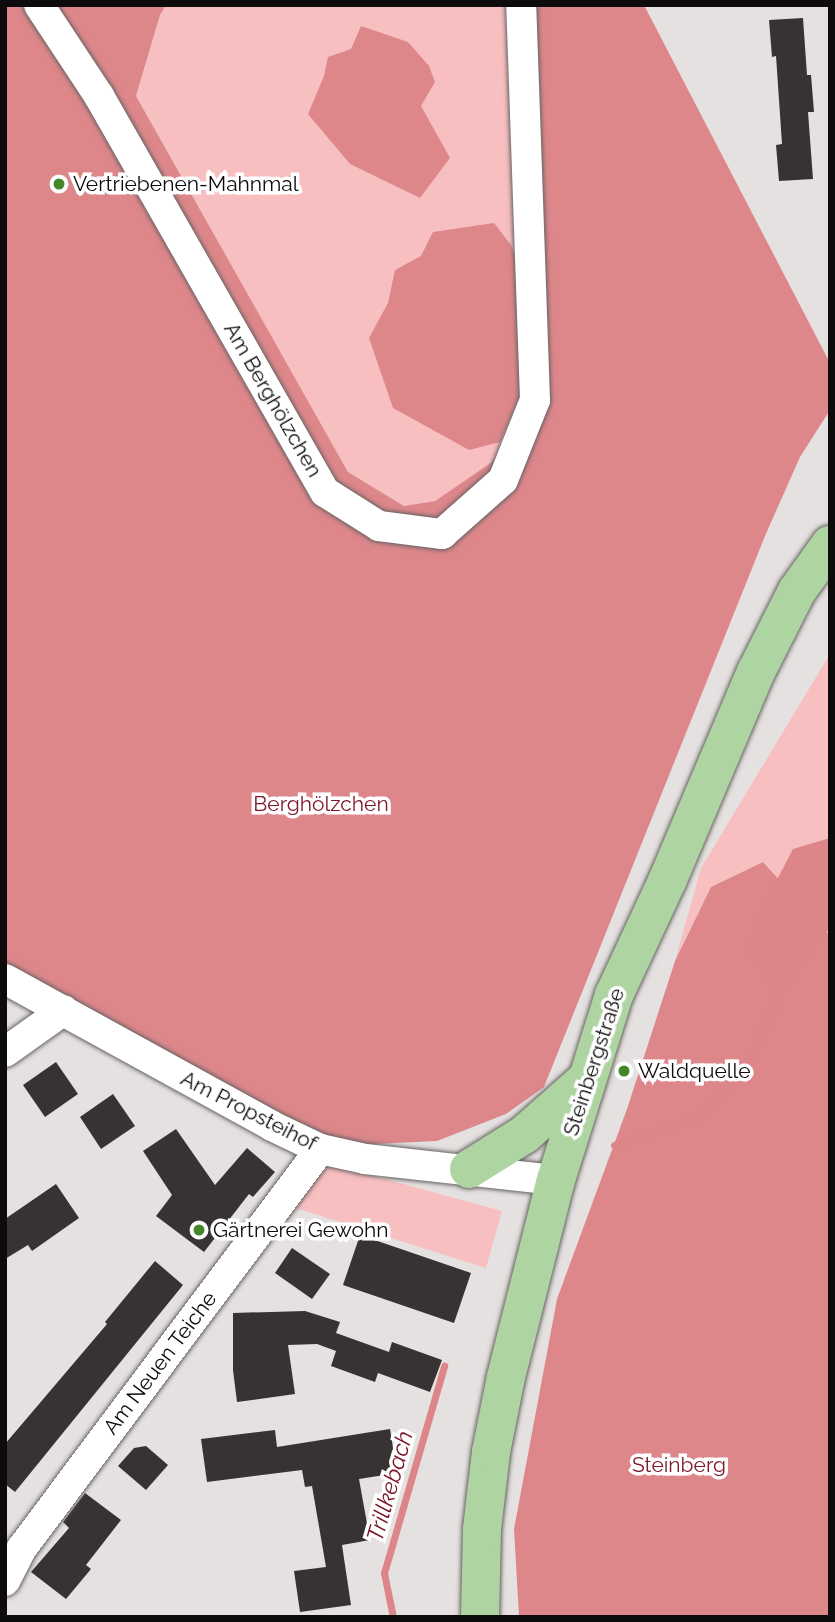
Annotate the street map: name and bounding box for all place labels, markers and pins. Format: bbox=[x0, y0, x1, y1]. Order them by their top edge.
place label: Vertriebenen-Mahnmal bbox=[73, 171, 299, 197]
marker: Vertriebenen-Mahnmal bbox=[51, 176, 67, 192]
place label: Waldquelle bbox=[638, 1058, 751, 1084]
marker: Waldquelle bbox=[616, 1063, 632, 1079]
place label: Gärtnerei Gewohn bbox=[213, 1217, 388, 1243]
marker: Gärtnerei Gewohn bbox=[191, 1222, 207, 1238]

